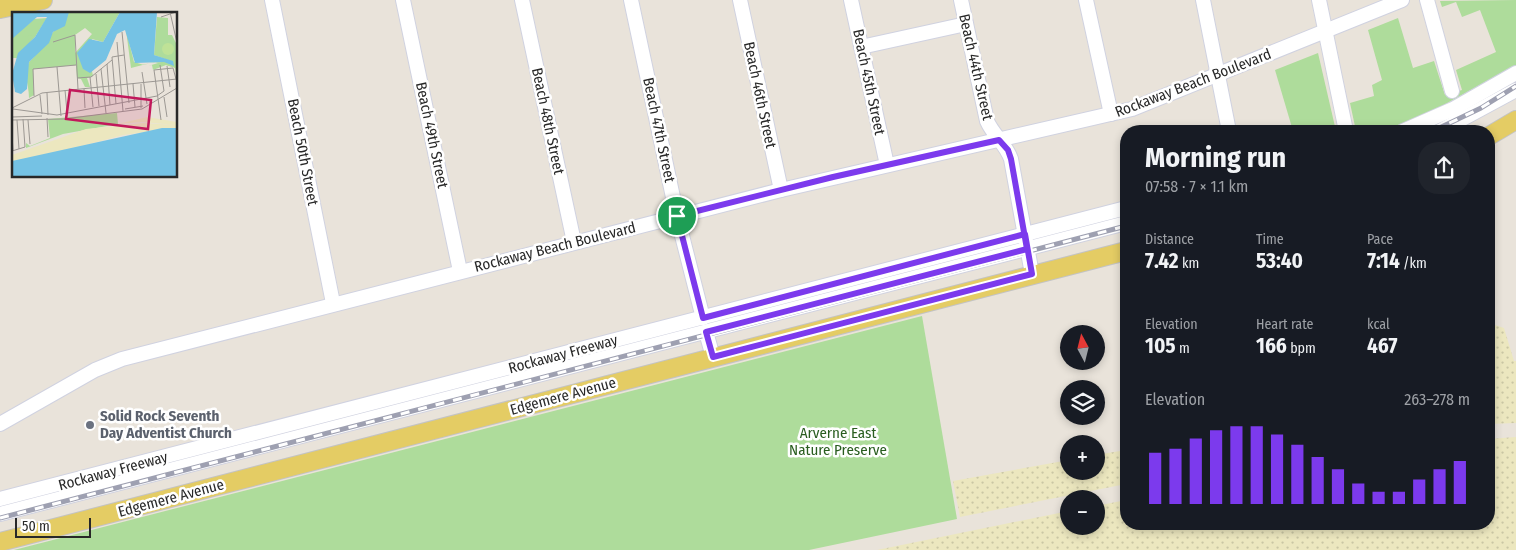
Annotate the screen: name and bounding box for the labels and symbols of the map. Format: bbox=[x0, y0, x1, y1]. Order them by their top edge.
inset map bbox=[12, 12, 178, 178]
street label: Beach 44th Street bbox=[955, 12, 997, 122]
street label: Beach 45th Street bbox=[849, 27, 889, 137]
street label: Beach 46th Street bbox=[740, 40, 780, 150]
street label: Rockaway Beach Boulevard bbox=[1112, 45, 1274, 121]
street label: Beach 48th Street bbox=[528, 66, 568, 176]
street label: Beach 47th Street bbox=[639, 76, 679, 184]
street label: Beach 49th Street bbox=[412, 80, 452, 190]
street label: Beach 50th Street bbox=[284, 97, 322, 207]
pin bbox=[656, 195, 698, 237]
street label: Rockaway Beach Boulevard bbox=[472, 218, 638, 276]
north arrow bbox=[1060, 325, 1105, 370]
street label: Rockaway Freeway bbox=[506, 331, 620, 377]
street label: Edgemere Avenue bbox=[508, 373, 618, 419]
place label: Solid Rock Seventh Day Adventist Church bbox=[100, 407, 232, 442]
marker: Solid Rock Seventh Day Adventist Church bbox=[84, 419, 96, 431]
park label: Arverne East Nature Preserve bbox=[789, 424, 887, 459]
street label: Rockaway Freeway bbox=[56, 448, 170, 494]
street label: Edgemere Avenue bbox=[116, 475, 226, 521]
scale bar bbox=[15, 515, 91, 538]

